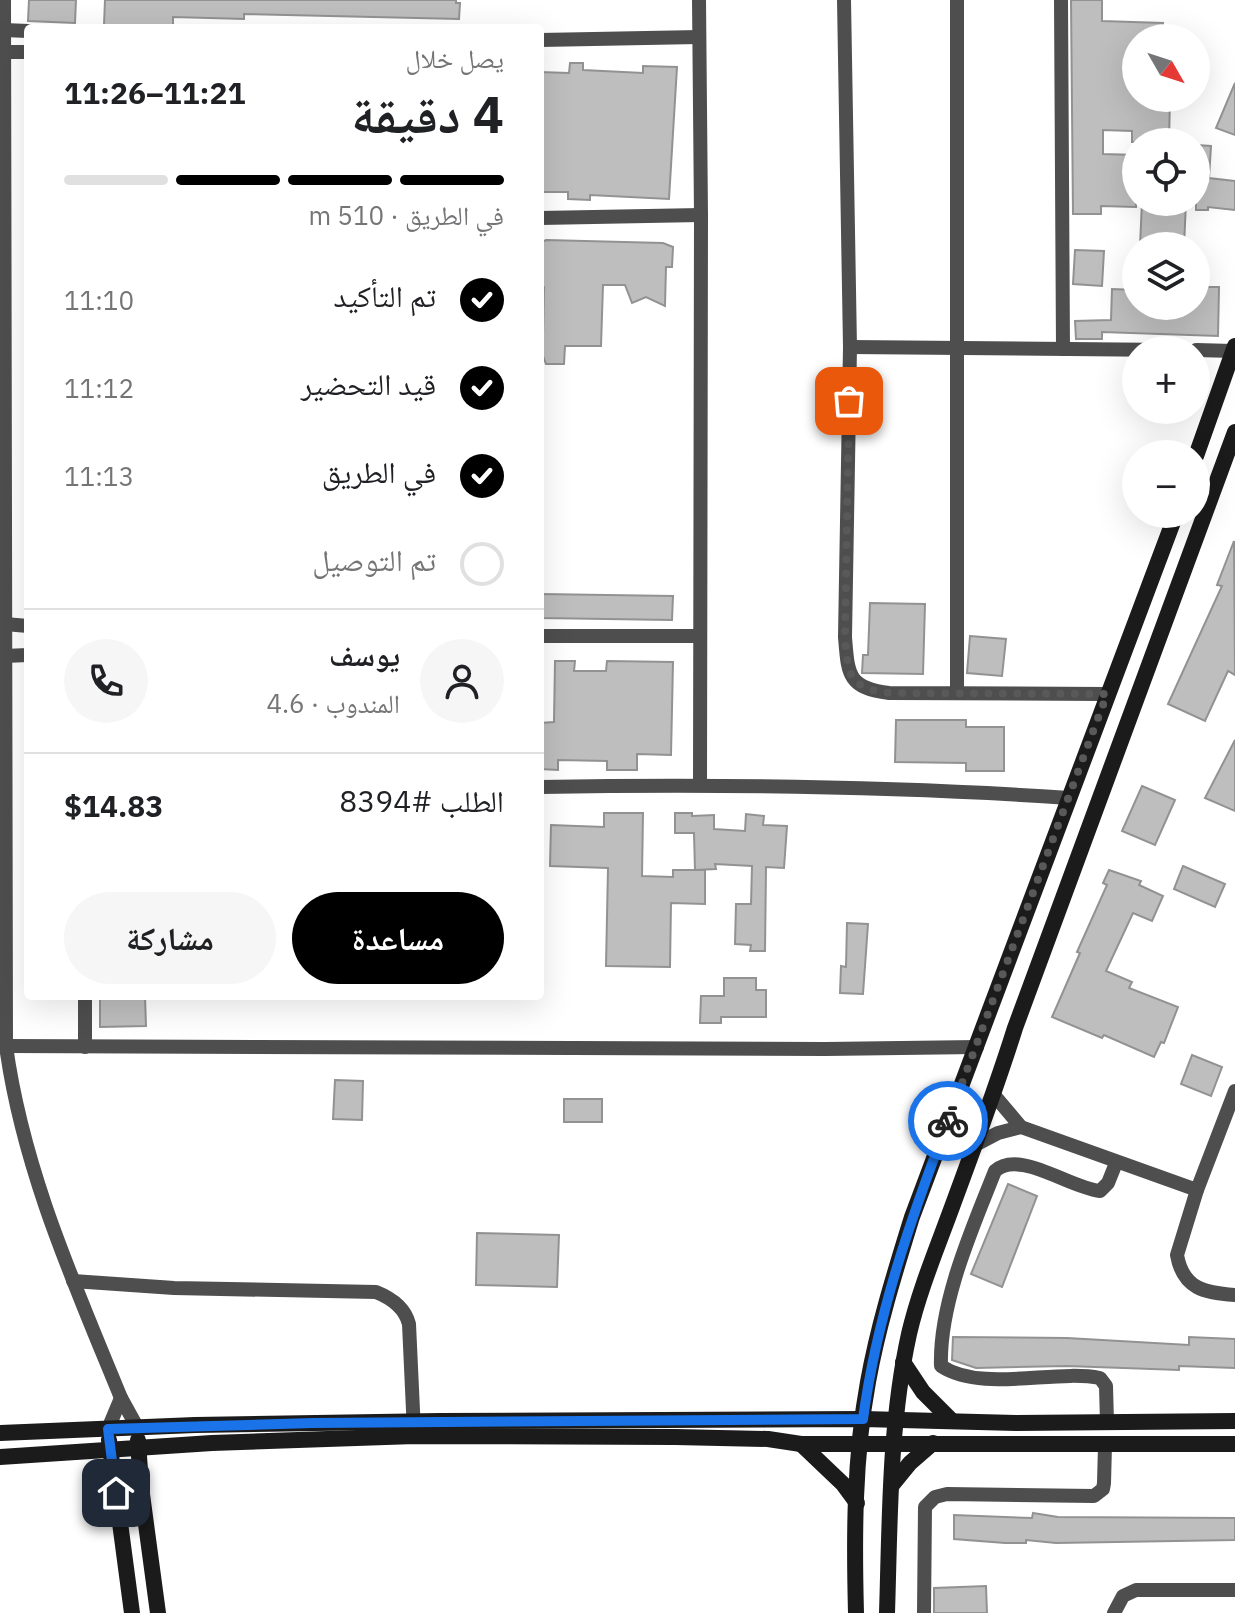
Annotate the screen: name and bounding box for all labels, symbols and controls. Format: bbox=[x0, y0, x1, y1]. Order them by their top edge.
north arrow bbox=[1122, 24, 1210, 112]
map controls bbox=[1122, 24, 1210, 528]
text: يصل خلال bbox=[405, 41, 504, 75]
text: 11:21–11:26 bbox=[64, 73, 245, 112]
text: 4 دقيقة bbox=[351, 80, 504, 147]
button: locate bbox=[1122, 128, 1210, 216]
text: في الطريق · 510 m bbox=[309, 198, 504, 232]
button: layers bbox=[1122, 232, 1210, 320]
text: تم التأكيد bbox=[333, 276, 436, 315]
icon: check bbox=[460, 278, 504, 322]
text: 11:10 bbox=[64, 283, 134, 317]
button: + bbox=[1122, 336, 1210, 424]
text: قيد التحضير bbox=[301, 364, 436, 403]
icon: check bbox=[460, 366, 504, 410]
pin bbox=[815, 367, 883, 435]
text: 11:12 bbox=[64, 371, 134, 405]
icon: bag bbox=[827, 379, 871, 423]
button: − bbox=[1122, 440, 1210, 528]
text: في الطريق bbox=[322, 452, 436, 491]
icon: check bbox=[460, 454, 504, 498]
text: 11:13 bbox=[64, 459, 134, 493]
text: تم التوصيل bbox=[312, 540, 436, 579]
text: يوسف bbox=[329, 635, 400, 674]
button: phone bbox=[64, 639, 148, 723]
button: person bbox=[420, 639, 504, 723]
text: المندوب · 4.6 bbox=[266, 686, 400, 720]
text: الطلب #8394 bbox=[339, 781, 504, 820]
text: $14.83 bbox=[64, 786, 163, 825]
button: مشاركة bbox=[64, 892, 276, 984]
button: مساعدة bbox=[292, 892, 504, 984]
courier bbox=[908, 1081, 988, 1161]
icon: bike bbox=[926, 1099, 970, 1143]
pin bbox=[82, 1459, 150, 1527]
icon: home bbox=[94, 1471, 138, 1515]

